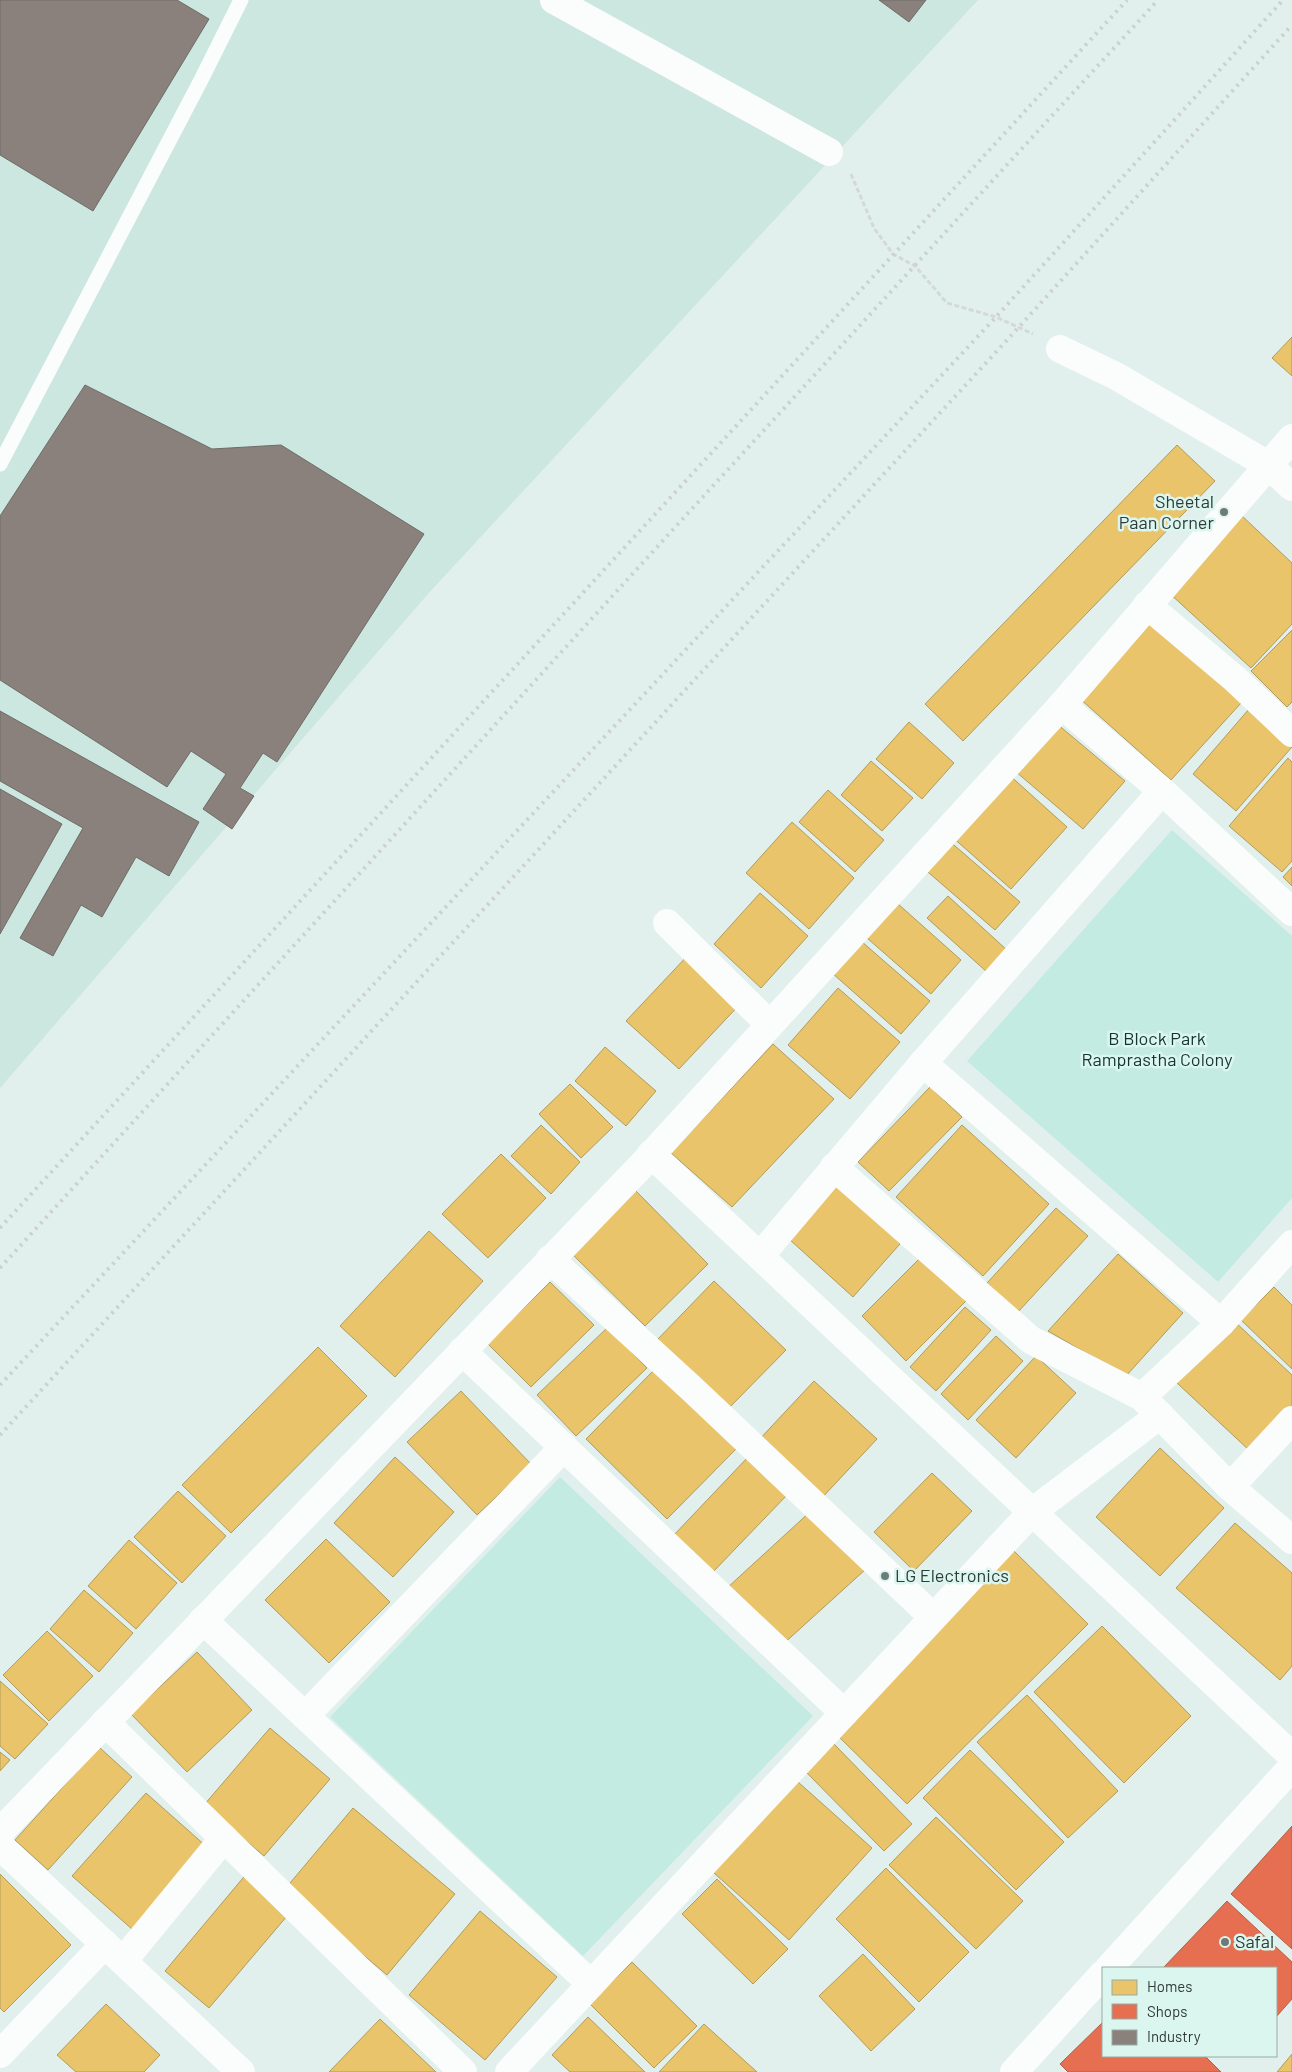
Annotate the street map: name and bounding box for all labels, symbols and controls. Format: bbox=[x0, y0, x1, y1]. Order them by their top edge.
place label: Sheetal Paan Corner bbox=[1119, 490, 1214, 533]
marker: Sheetal Paan Corner bbox=[1218, 506, 1230, 518]
park label: B Block Park Ramprastha Colony bbox=[1082, 1027, 1232, 1070]
place label: LG Electronics bbox=[895, 1564, 1009, 1586]
marker: LG Electronics bbox=[879, 1570, 891, 1582]
place label: Safal bbox=[1235, 1930, 1274, 1952]
marker: Safal bbox=[1219, 1936, 1231, 1948]
legend bbox=[1102, 1967, 1277, 2057]
text: Homes bbox=[1147, 1977, 1192, 1995]
text: Shops bbox=[1147, 2002, 1187, 2020]
text: Industry bbox=[1147, 2027, 1201, 2045]

